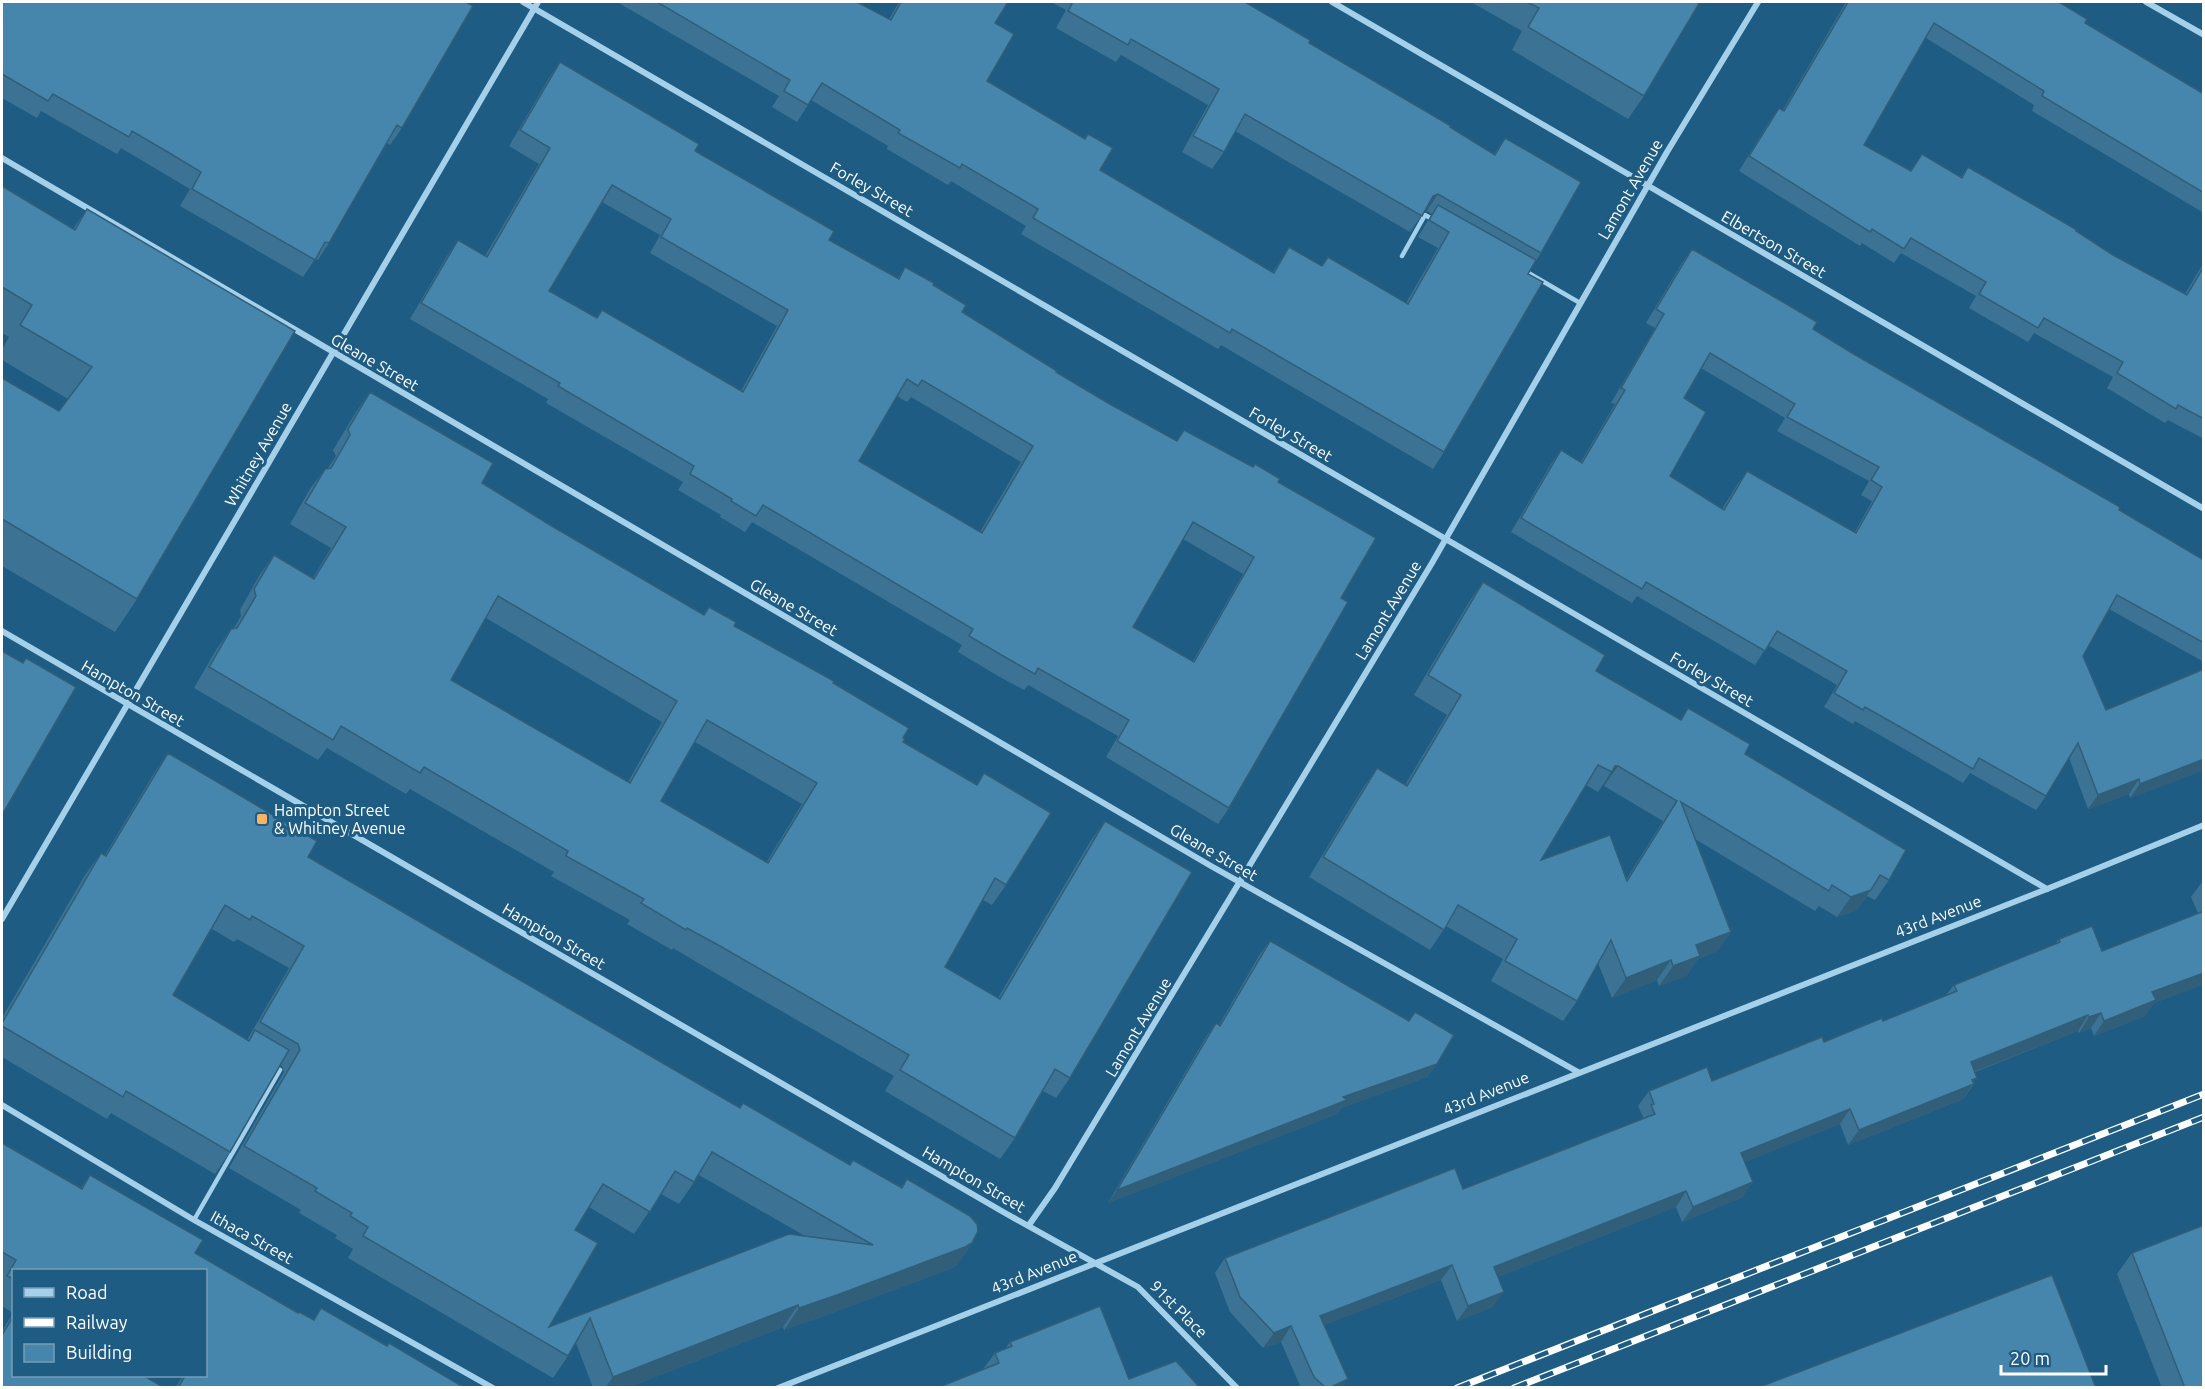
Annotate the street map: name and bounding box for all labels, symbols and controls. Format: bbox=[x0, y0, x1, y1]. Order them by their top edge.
street label: Lamont Avenue bbox=[1594, 136, 1666, 242]
street label: Forley Street bbox=[827, 158, 917, 220]
street label: Elbertson Street bbox=[1719, 207, 1830, 282]
street label: Gleane Street bbox=[328, 330, 423, 395]
street label: Whitney Avenue bbox=[221, 399, 295, 509]
street label: Forley Street bbox=[1246, 403, 1336, 465]
street label: Lamont Avenue bbox=[1351, 557, 1425, 663]
street label: Gleane Street bbox=[747, 575, 842, 640]
street label: Forley Street bbox=[1667, 648, 1757, 710]
street label: Hampton Street bbox=[78, 656, 188, 730]
place label: Hampton Street & Whitney Avenue bbox=[274, 801, 405, 837]
marker: Hampton Street & Whitney Avenue bbox=[255, 812, 269, 826]
street label: Gleane Street bbox=[1167, 820, 1262, 885]
street label: 43rd Avenue bbox=[1892, 891, 1984, 941]
street label: Hampton Street bbox=[499, 899, 609, 973]
street label: Lamont Avenue bbox=[1101, 974, 1175, 1080]
street label: 43rd Avenue bbox=[1440, 1068, 1532, 1118]
street label: Hampton Street bbox=[919, 1142, 1029, 1216]
street label: Ithaca Street bbox=[208, 1207, 297, 1267]
street label: 43rd Avenue bbox=[988, 1247, 1080, 1297]
legend bbox=[12, 1269, 207, 1377]
street label: 91st Place bbox=[1147, 1277, 1211, 1341]
text: Road bbox=[66, 1282, 108, 1302]
text: Railway bbox=[66, 1312, 128, 1332]
scale bar bbox=[2001, 1338, 2106, 1376]
text: Building bbox=[66, 1342, 132, 1362]
text: 20 m bbox=[2010, 1348, 2050, 1368]

